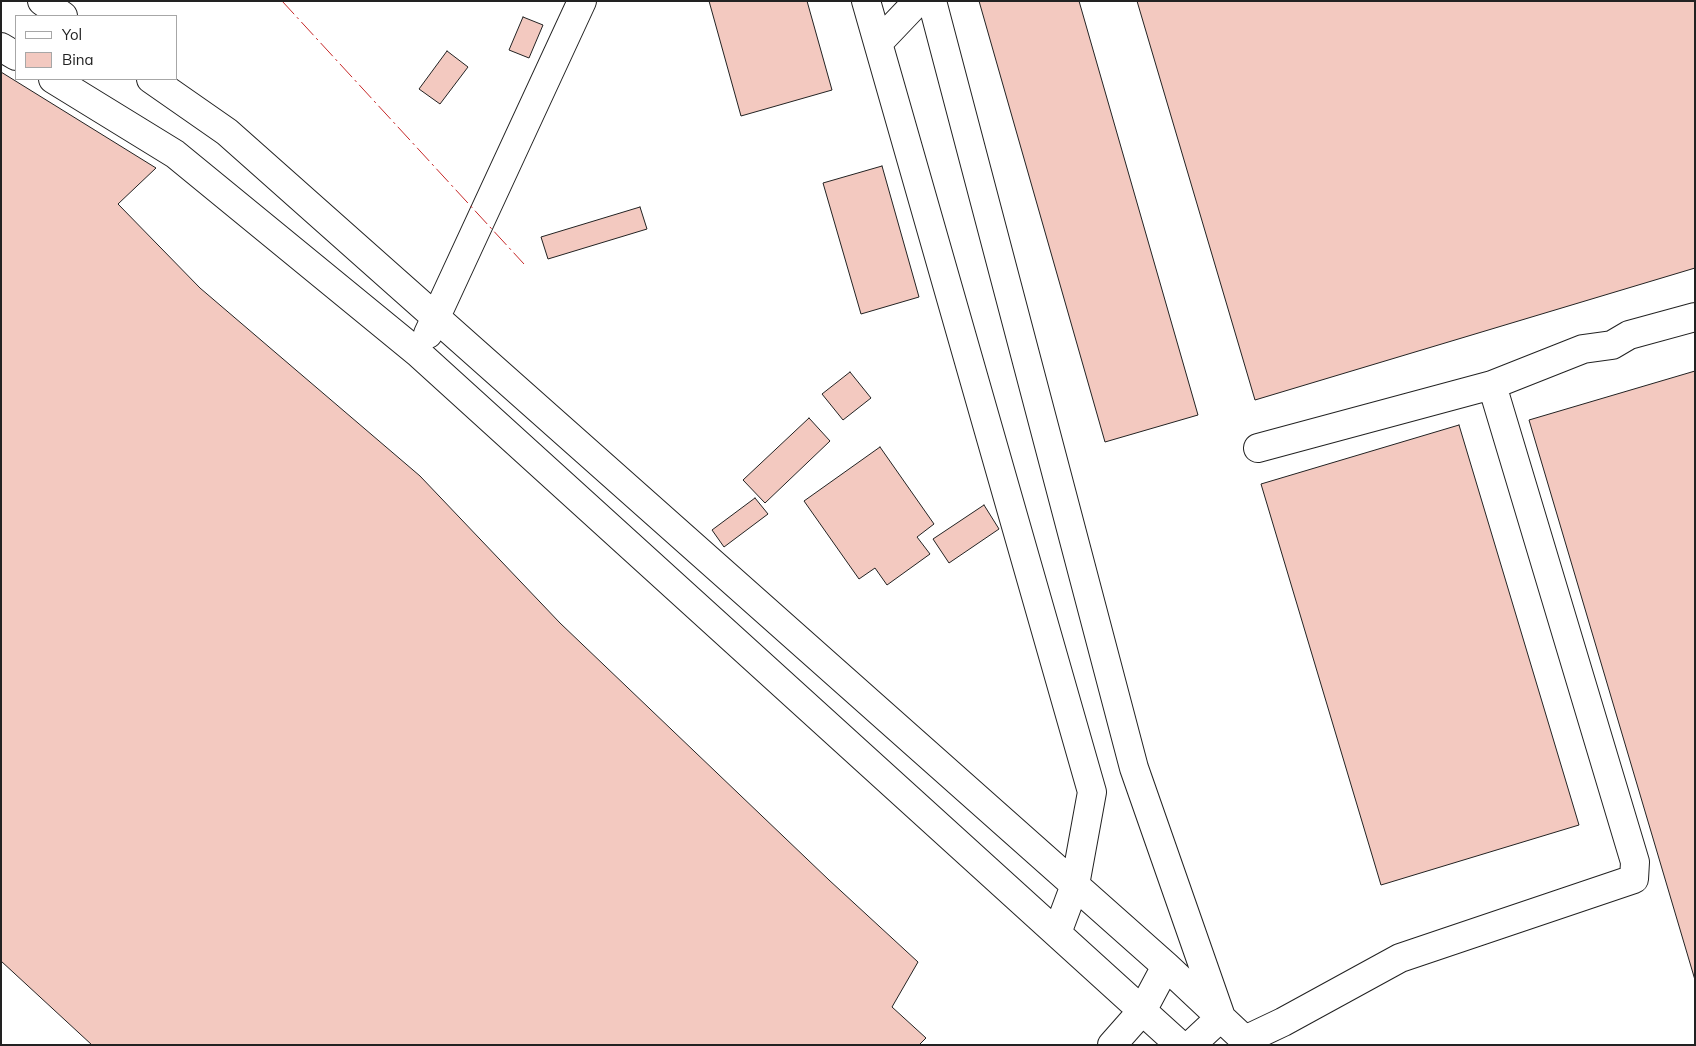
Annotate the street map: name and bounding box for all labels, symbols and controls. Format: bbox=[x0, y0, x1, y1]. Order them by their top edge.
legend bbox=[15, 15, 178, 80]
text: Yol bbox=[62, 25, 82, 44]
text: Bina bbox=[62, 50, 94, 69]

